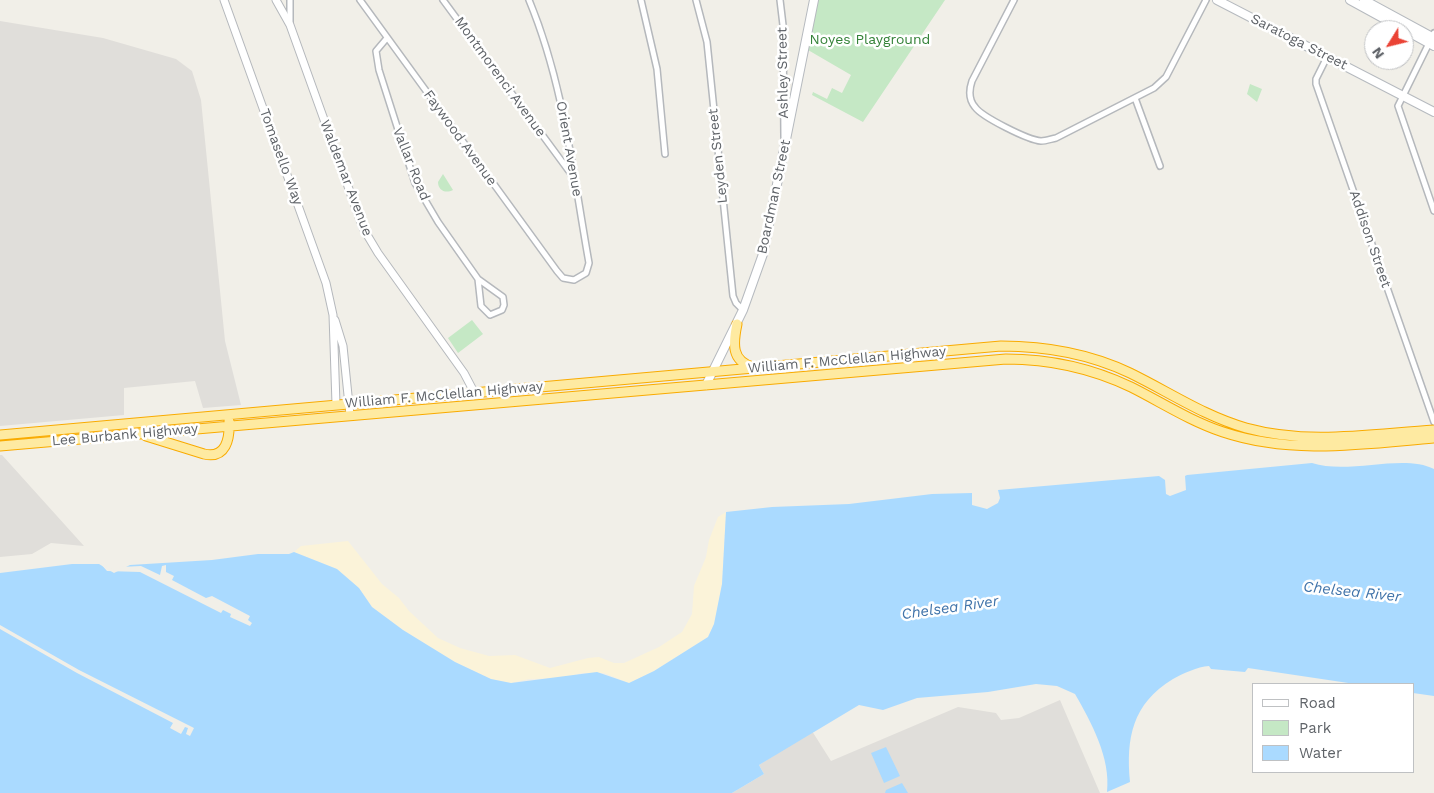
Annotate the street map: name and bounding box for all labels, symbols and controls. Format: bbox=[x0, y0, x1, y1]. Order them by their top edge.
street label: Saratoga Street bbox=[1248, 10, 1350, 74]
street label: Montmorenci Avenue bbox=[451, 14, 549, 140]
north arrow bbox=[1364, 20, 1414, 70]
street label: Ashley Street bbox=[774, 27, 792, 119]
park label: Noyes Playground bbox=[810, 32, 930, 48]
text: N bbox=[1368, 44, 1387, 62]
street label: Faywood Avenue bbox=[420, 87, 500, 189]
street label: Orient Avenue bbox=[552, 100, 586, 198]
street label: Tomasello Way bbox=[256, 106, 306, 208]
street label: Leyden Street bbox=[705, 108, 731, 204]
street label: Waldemar Avenue bbox=[316, 117, 376, 239]
street label: Vallar Road bbox=[389, 125, 433, 203]
street label: Boardman Street bbox=[754, 138, 794, 256]
street label: Addison Street bbox=[1345, 188, 1395, 290]
street label: William F. McClellan Highway bbox=[747, 343, 947, 377]
street label: William F. McClellan Highway bbox=[344, 378, 544, 412]
street label: Lee Burbank Highway bbox=[51, 420, 199, 450]
water label: Chelsea River bbox=[1302, 578, 1402, 606]
water label: Chelsea River bbox=[900, 592, 1000, 624]
legend bbox=[1252, 683, 1414, 773]
text: Road bbox=[1299, 694, 1336, 712]
text: Park bbox=[1299, 719, 1331, 737]
text: Water bbox=[1299, 744, 1342, 762]

